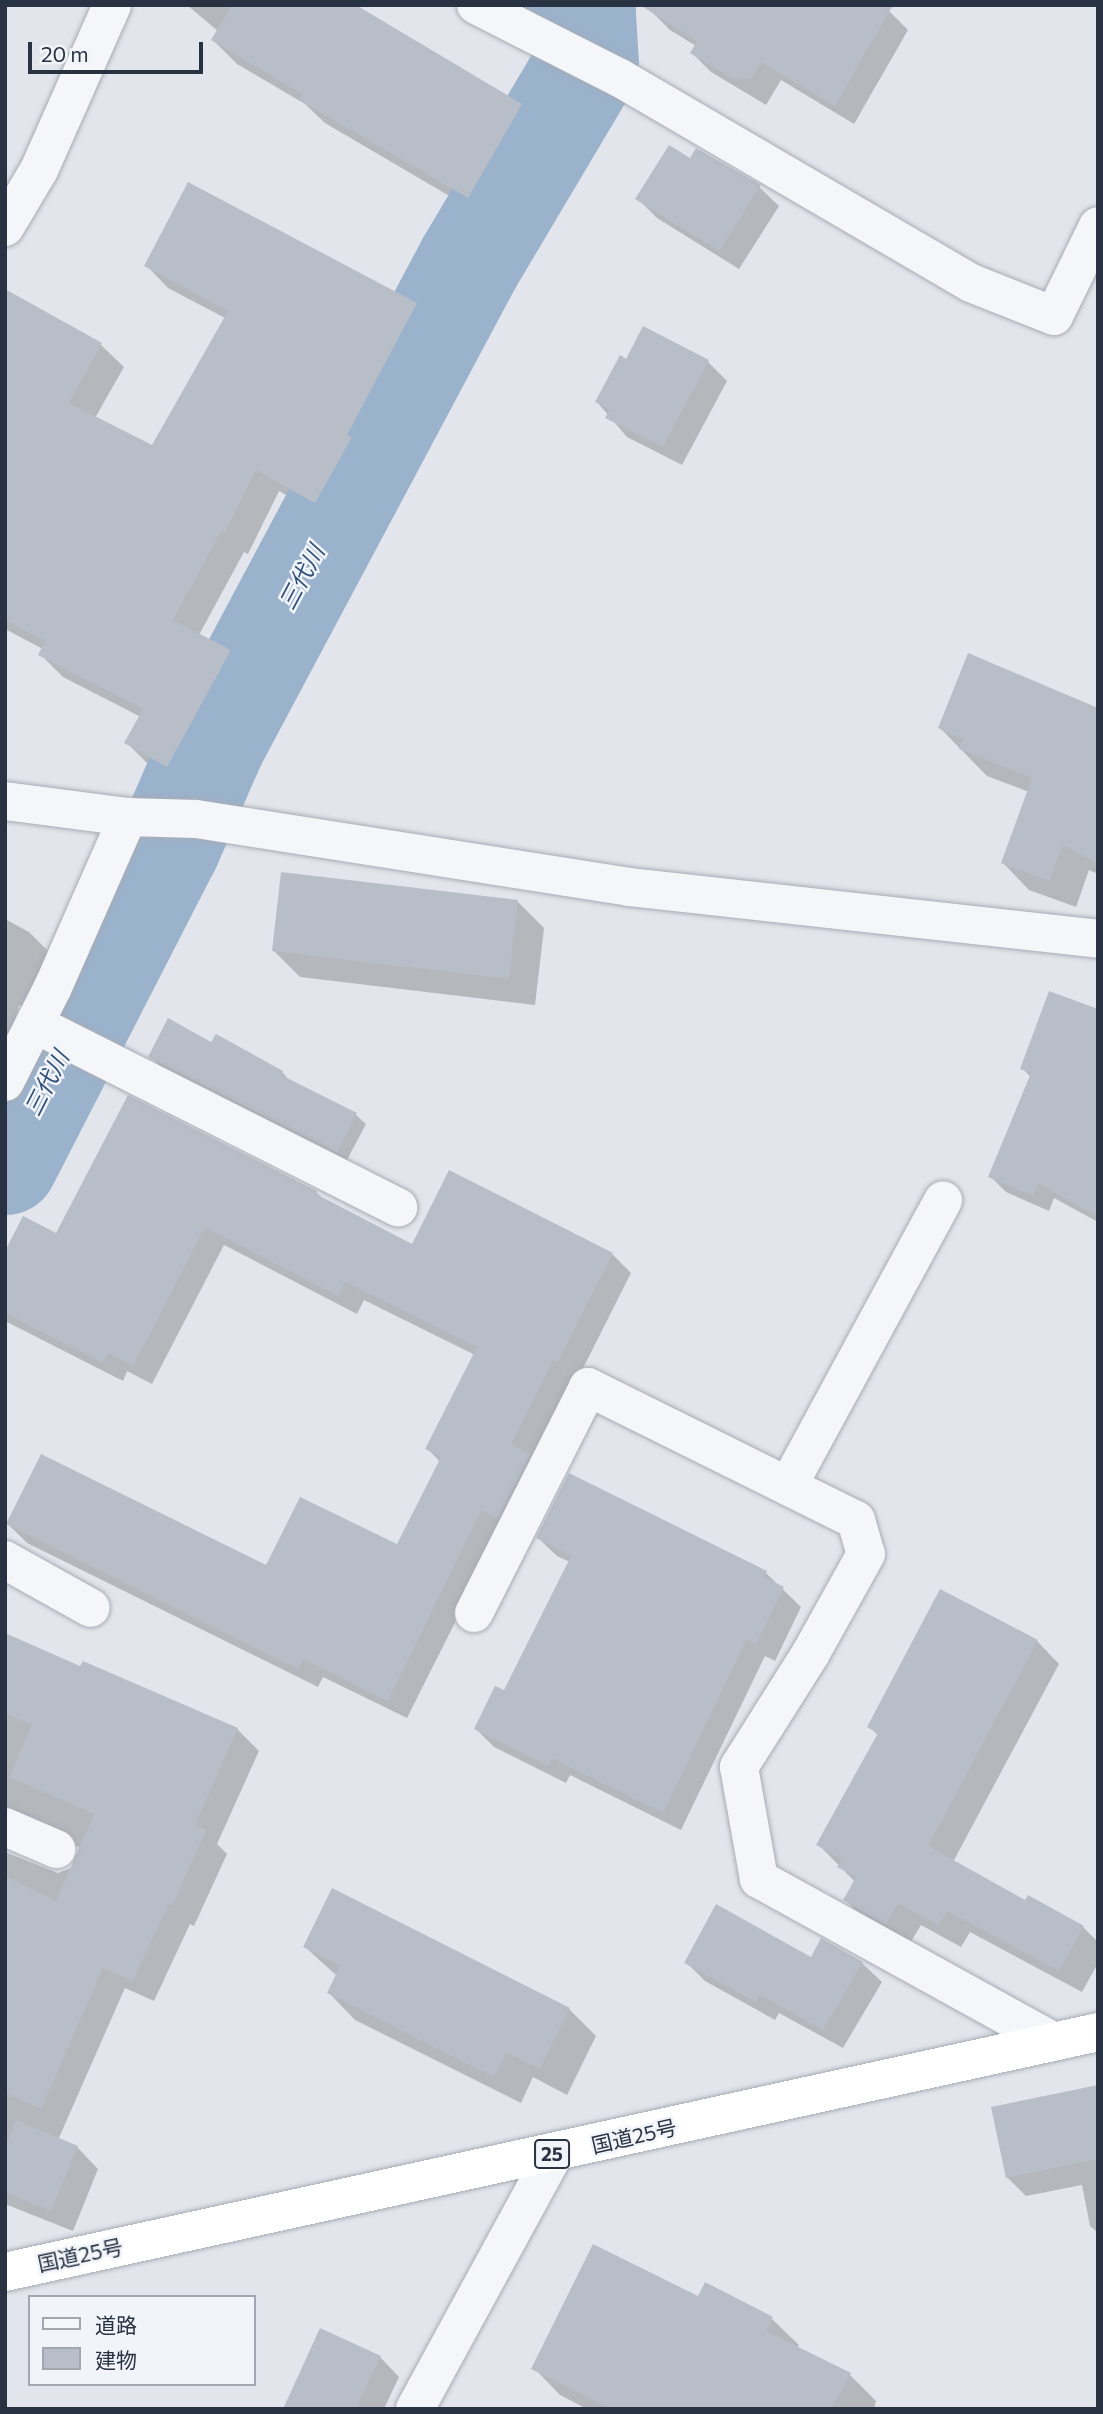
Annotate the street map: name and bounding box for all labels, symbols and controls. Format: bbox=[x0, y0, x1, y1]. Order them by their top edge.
scale bar bbox=[32, 28, 206, 72]
text: 20 m bbox=[41, 41, 89, 66]
water label: 三代川 bbox=[273, 540, 329, 614]
water label: 三代川 bbox=[18, 1046, 74, 1120]
street label: 国道25号 bbox=[589, 2114, 679, 2158]
road number: 25 bbox=[533, 2138, 571, 2170]
street label: 国道25号 bbox=[35, 2234, 125, 2276]
legend bbox=[28, 2295, 256, 2386]
text: 道路 bbox=[95, 2312, 137, 2337]
text: 建物 bbox=[95, 2347, 137, 2372]

